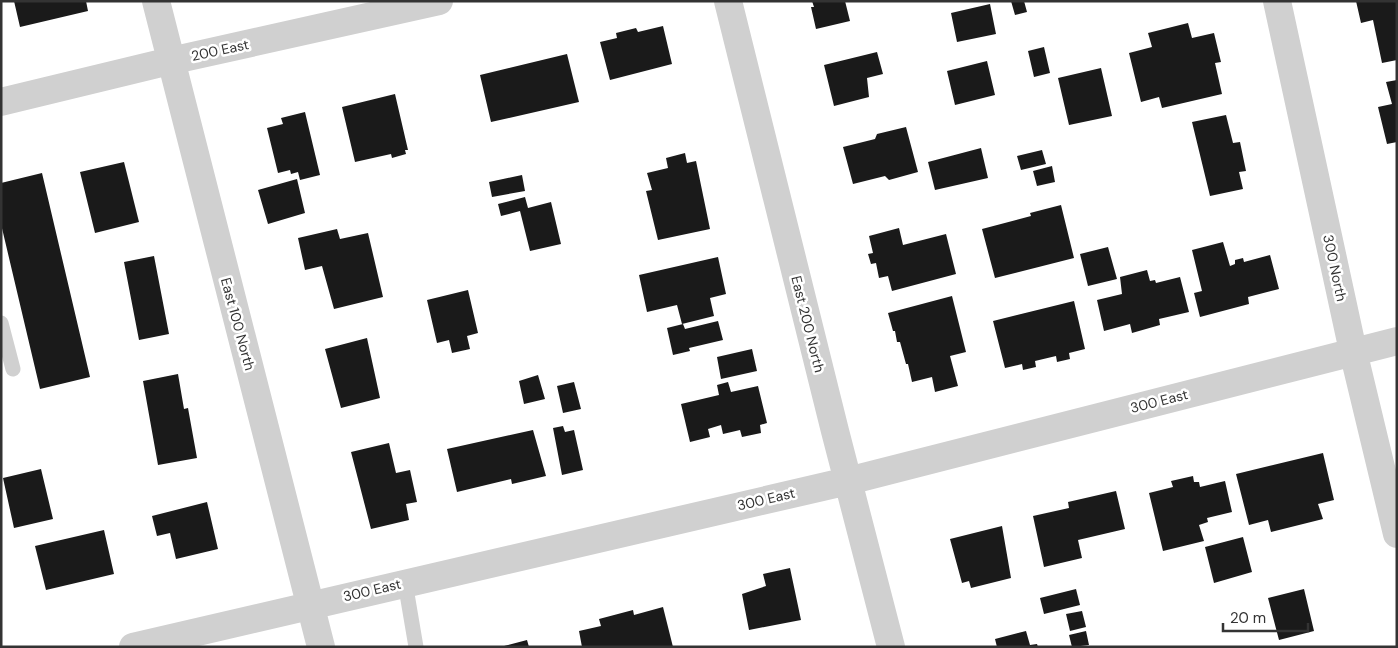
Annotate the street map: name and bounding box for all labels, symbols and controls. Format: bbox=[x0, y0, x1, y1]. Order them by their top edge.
street label: 200 East bbox=[189, 35, 251, 65]
street label: 300 North bbox=[1319, 233, 1351, 303]
street label: East 200 North bbox=[787, 274, 829, 374]
street label: East 100 North bbox=[217, 276, 259, 372]
street label: 300 East bbox=[1128, 385, 1190, 417]
street label: 300 East bbox=[735, 484, 797, 514]
street label: 300 East bbox=[341, 575, 403, 605]
scale bar bbox=[1223, 600, 1308, 632]
text: 20 m bbox=[1230, 608, 1266, 628]

